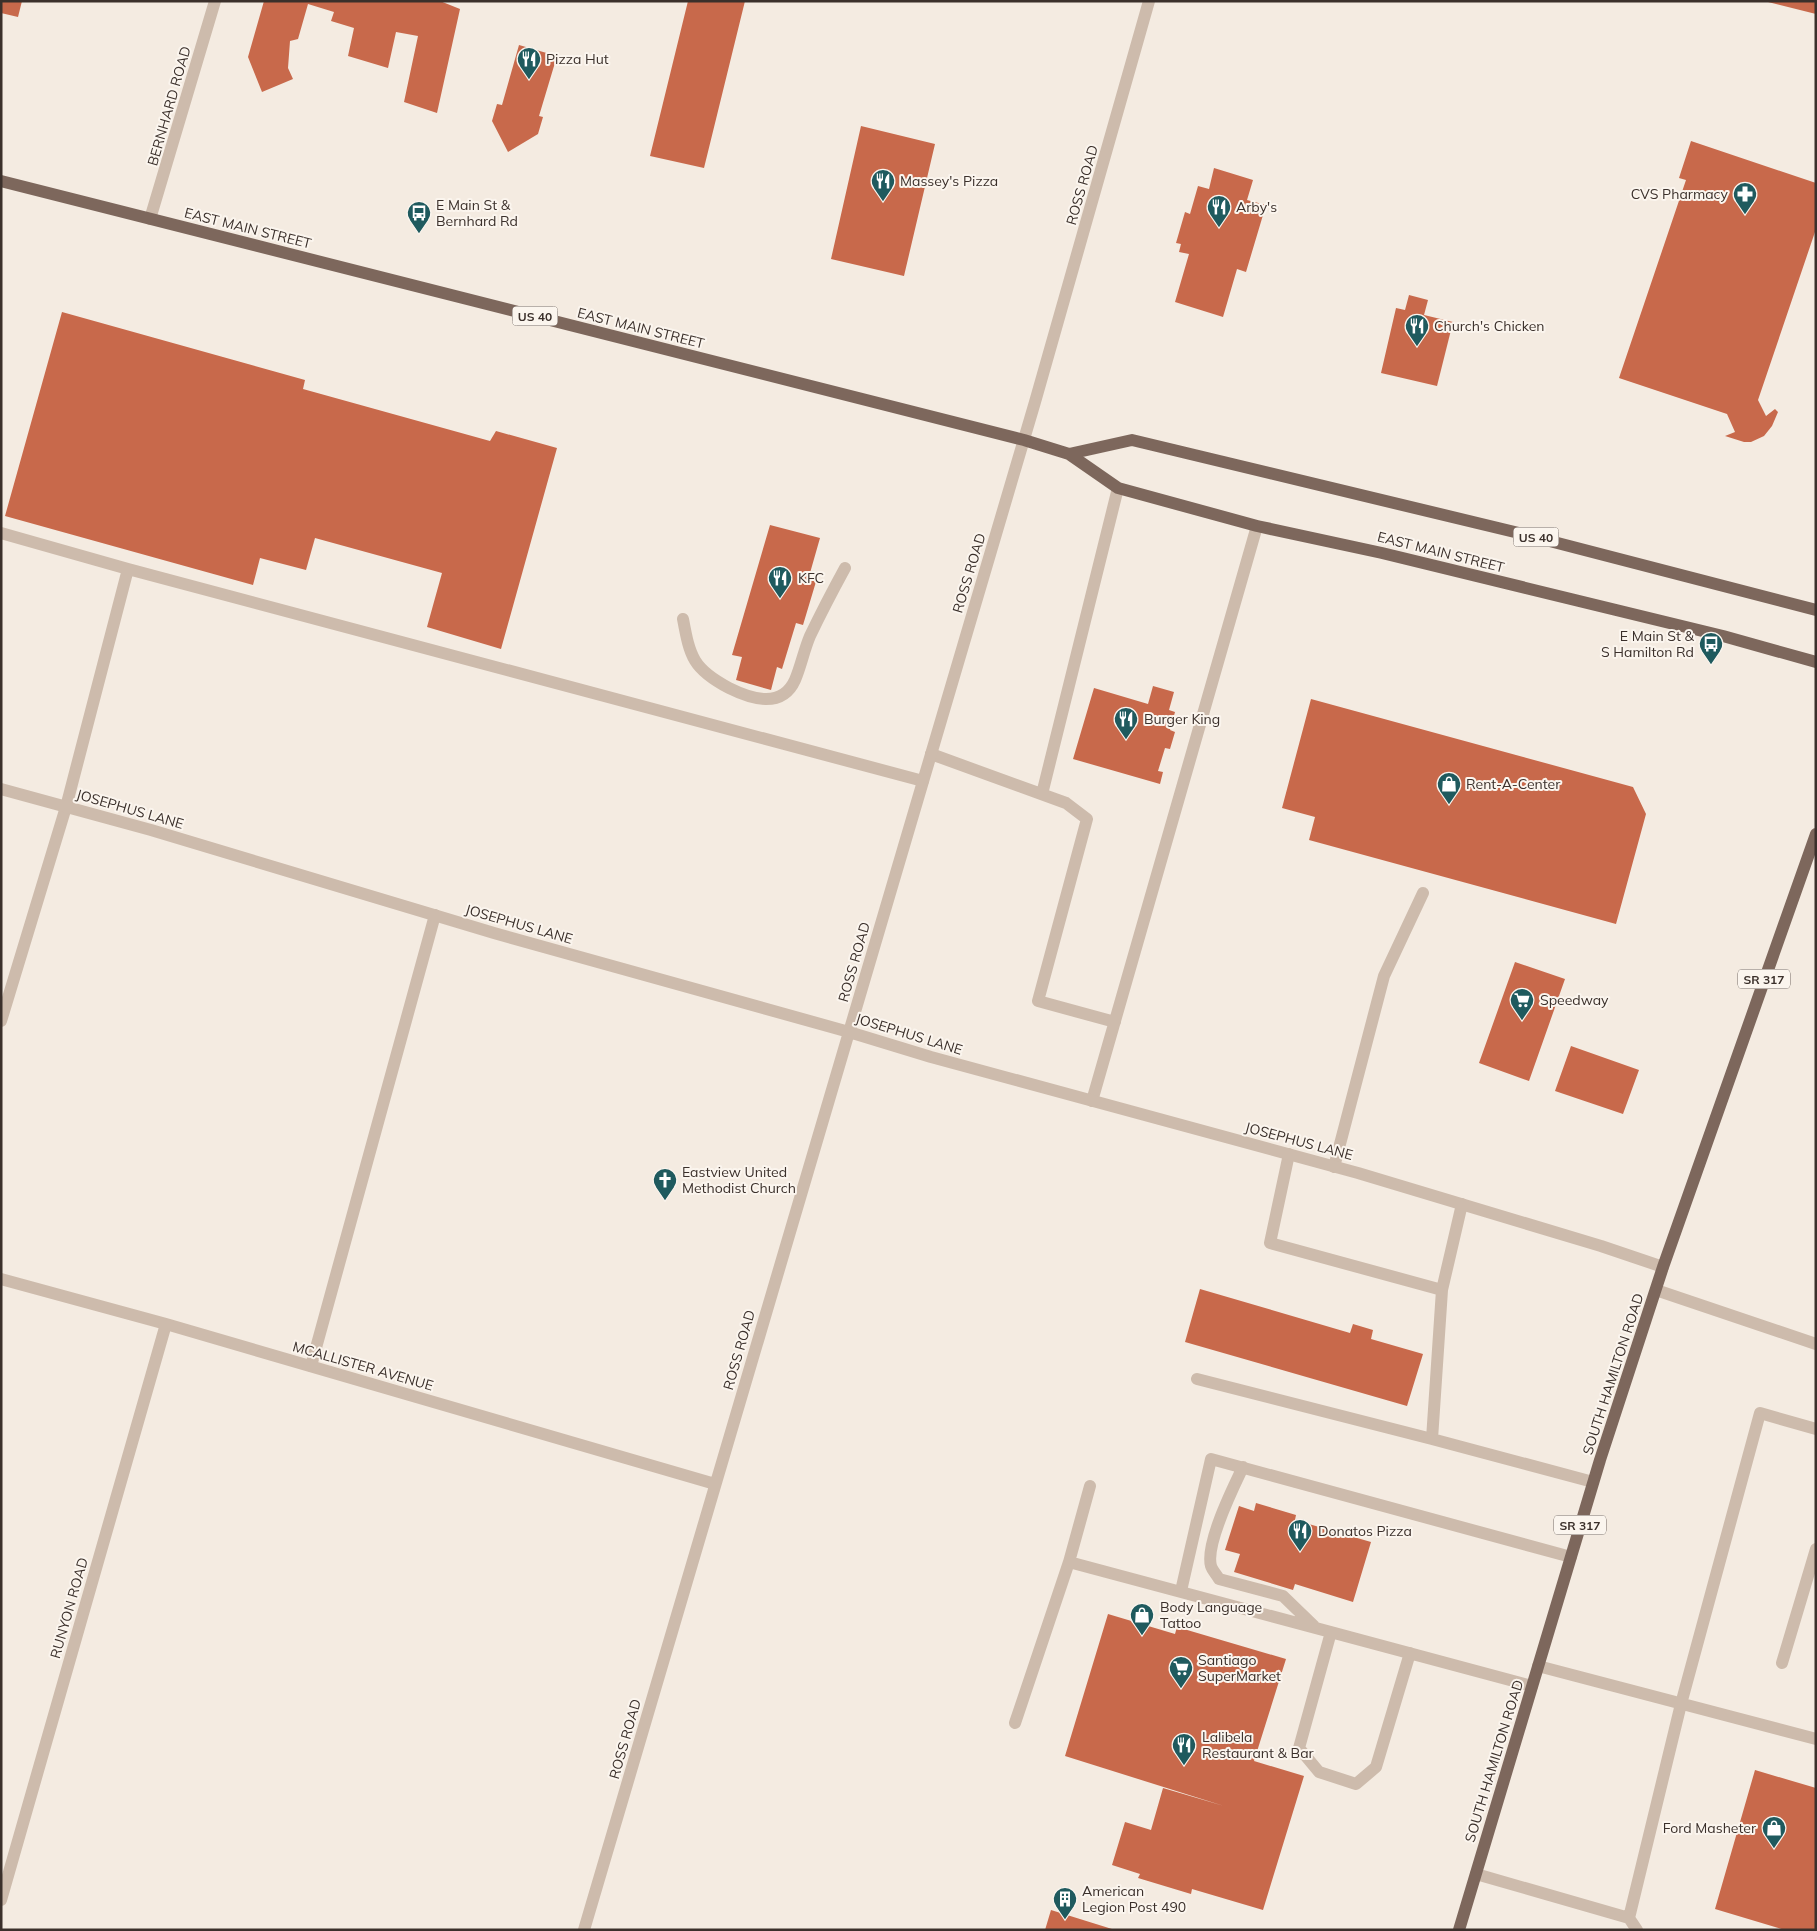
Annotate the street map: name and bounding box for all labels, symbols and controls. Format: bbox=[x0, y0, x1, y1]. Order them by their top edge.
street label: BERNHARD ROAD bbox=[143, 44, 195, 168]
restaurant icon: Pizza Hut bbox=[516, 46, 542, 80]
place label: Pizza Hut bbox=[546, 50, 609, 68]
street label: ROSS ROAD bbox=[1062, 143, 1102, 227]
restaurant icon: Massey's Pizza bbox=[870, 168, 896, 202]
place label: Massey's Pizza bbox=[900, 172, 998, 190]
pharmacy icon: CVS Pharmacy bbox=[1732, 181, 1758, 215]
place label: CVS Pharmacy bbox=[1631, 185, 1729, 203]
restaurant icon: Arby's bbox=[1206, 194, 1232, 228]
place label: E Main St & Bernhard Rd bbox=[436, 196, 518, 230]
place label: Arby's bbox=[1236, 198, 1277, 216]
bus stop icon: E Main St & Bernhard Rd bbox=[406, 200, 432, 234]
street label: EAST MAIN STREET bbox=[183, 204, 314, 253]
street label: EAST MAIN STREET bbox=[576, 304, 707, 353]
road number: US 40 bbox=[512, 306, 558, 326]
restaurant icon: Church's Chicken bbox=[1404, 313, 1430, 347]
place label: Church's Chicken bbox=[1434, 317, 1545, 335]
street label: EAST MAIN STREET bbox=[1376, 528, 1507, 577]
road number: US 40 bbox=[1514, 528, 1558, 546]
street label: ROSS ROAD bbox=[948, 531, 990, 615]
restaurant icon: KFC bbox=[767, 565, 793, 599]
place label: KFC bbox=[798, 569, 824, 587]
place label: E Main St & S Hamilton Rd bbox=[1601, 627, 1695, 661]
bus stop icon: E Main St & S Hamilton Rd bbox=[1698, 631, 1724, 665]
restaurant icon: Burger King bbox=[1113, 706, 1139, 740]
place label: Burger King bbox=[1144, 710, 1220, 728]
shop icon: Rent-A-Center bbox=[1436, 771, 1462, 805]
place label: Rent-A-Center bbox=[1466, 775, 1561, 793]
street label: JOSEPHUS LANE bbox=[74, 785, 186, 833]
street label: JOSEPHUS LANE bbox=[463, 900, 575, 948]
street label: ROSS ROAD bbox=[834, 920, 874, 1004]
road number: SR 317 bbox=[1738, 970, 1790, 989]
supermarket icon: Speedway bbox=[1509, 987, 1535, 1021]
place label: Speedway bbox=[1540, 991, 1609, 1009]
street label: JOSEPHUS LANE bbox=[853, 1009, 965, 1059]
street label: JOSEPHUS LANE bbox=[1243, 1118, 1355, 1164]
place label: Eastview United Methodist Church bbox=[682, 1163, 796, 1197]
church icon: Eastview United Methodist Church bbox=[652, 1167, 678, 1201]
street label: SOUTH HAMILTON ROAD bbox=[1578, 1291, 1648, 1457]
street label: ROSS ROAD bbox=[719, 1308, 759, 1392]
street label: MCALLISTER AVENUE bbox=[291, 1337, 435, 1395]
road number: SR 317 bbox=[1554, 1516, 1606, 1534]
restaurant icon: Donatos Pizza bbox=[1287, 1518, 1313, 1552]
place label: Donatos Pizza bbox=[1318, 1522, 1412, 1540]
street label: RUNYON ROAD bbox=[46, 1555, 92, 1661]
place label: Body Language Tattoo bbox=[1160, 1598, 1262, 1632]
shop icon: Body Language Tattoo bbox=[1129, 1602, 1155, 1636]
place label: Santiago SuperMarket bbox=[1198, 1651, 1281, 1685]
supermarket icon: Santiago SuperMarket bbox=[1168, 1655, 1194, 1689]
street label: SOUTH HAMILTON ROAD bbox=[1461, 1678, 1527, 1844]
street label: ROSS ROAD bbox=[605, 1697, 645, 1781]
place label: Lalibela Restaurant & Bar bbox=[1202, 1728, 1315, 1762]
restaurant icon: Lalibela Restaurant & Bar bbox=[1171, 1732, 1197, 1766]
shop icon: Ford Masheter bbox=[1761, 1815, 1787, 1849]
place label: Ford Masheter bbox=[1663, 1819, 1757, 1837]
place label: American Legion Post 490 bbox=[1082, 1882, 1186, 1916]
building icon: American Legion Post 490 bbox=[1052, 1886, 1078, 1920]

